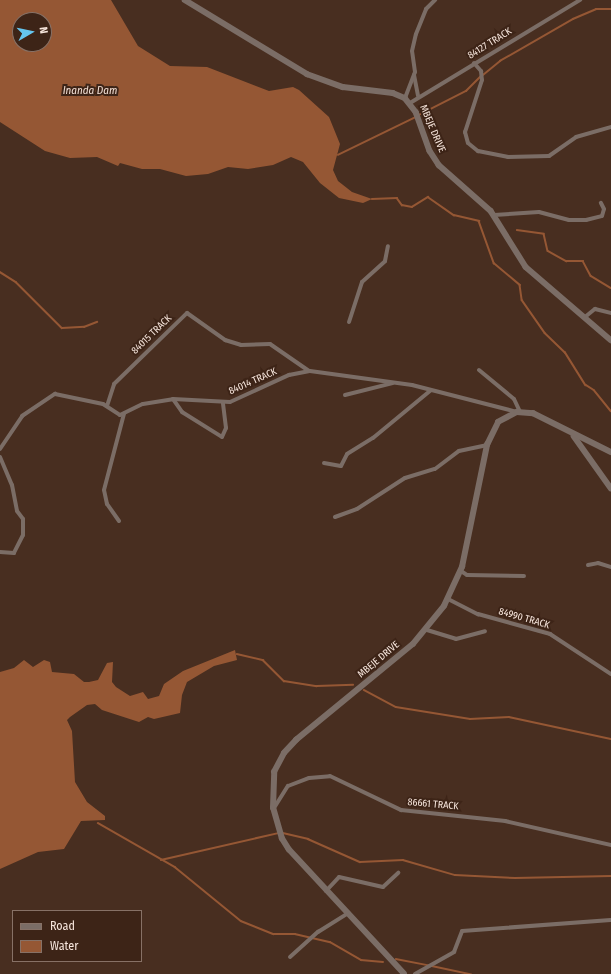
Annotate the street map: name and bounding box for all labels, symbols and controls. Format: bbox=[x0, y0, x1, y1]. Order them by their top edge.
north arrow bbox=[12, 12, 52, 52]
text: N bbox=[36, 26, 50, 34]
street label: 84127 TRACK bbox=[466, 26, 514, 62]
water label: Inanda Dam bbox=[63, 84, 117, 98]
street label: MBEJE DRIVE bbox=[417, 103, 447, 155]
street label: 84015 TRACK bbox=[129, 313, 175, 357]
street label: 84014 TRACK bbox=[227, 366, 279, 398]
street label: 84990 TRACK bbox=[497, 606, 551, 632]
street label: MBEJE DRIVE bbox=[356, 639, 402, 681]
street label: 86661 TRACK bbox=[407, 797, 459, 813]
legend bbox=[12, 910, 142, 962]
text: Road bbox=[50, 919, 75, 933]
text: Water bbox=[50, 939, 78, 953]

